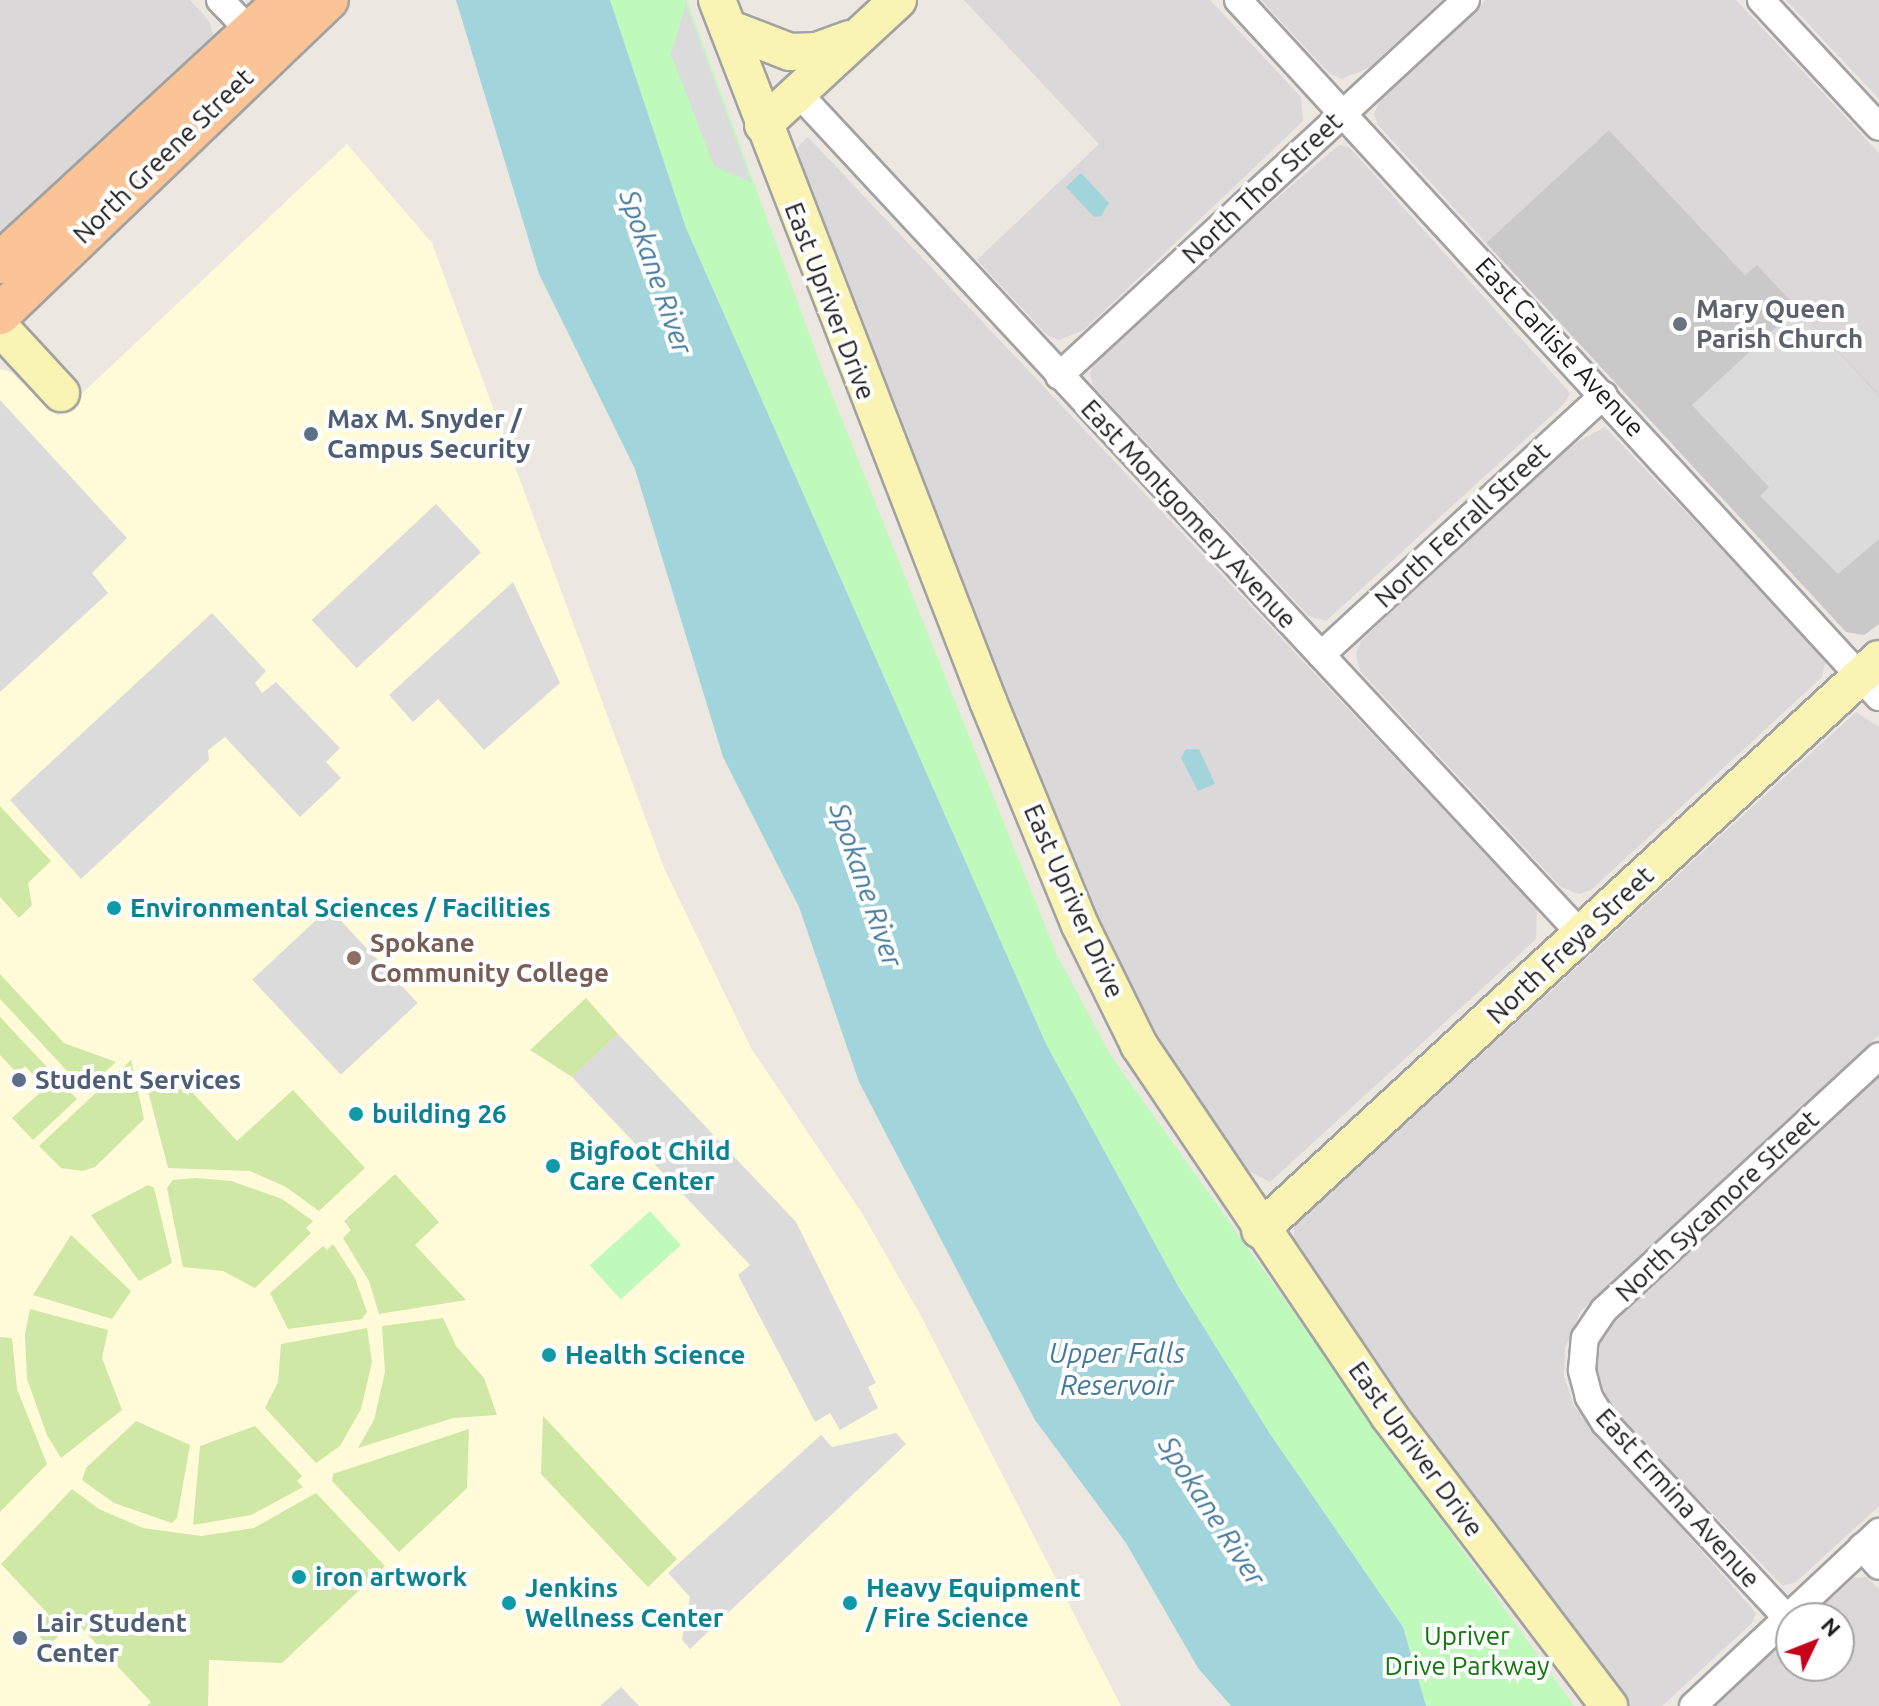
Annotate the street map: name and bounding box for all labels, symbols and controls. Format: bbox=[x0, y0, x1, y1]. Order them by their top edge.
street label: North Greene Street bbox=[67, 62, 259, 250]
street label: North Thor Street bbox=[1175, 106, 1349, 270]
water label: Spokane River bbox=[612, 185, 700, 359]
street label: East Upriver Drive bbox=[778, 198, 882, 404]
street label: East Carlisle Avenue bbox=[1469, 251, 1651, 443]
place label: Mary Queen Parish Church bbox=[1696, 293, 1863, 354]
marker: Mary Queen Parish Church bbox=[1671, 315, 1689, 333]
street label: East Montgomery Avenue bbox=[1075, 393, 1303, 635]
place label: Max M. Snyder / Campus Security bbox=[327, 403, 530, 464]
marker: Max M. Snyder / Campus Security bbox=[302, 425, 320, 443]
street label: North Ferrall Street bbox=[1368, 436, 1556, 614]
water label: Spokane River bbox=[822, 798, 910, 972]
street label: East Upriver Drive bbox=[1017, 799, 1131, 1003]
street label: North Freya Street bbox=[1480, 860, 1660, 1030]
place label: Environmental Sciences / Facilities bbox=[130, 892, 551, 924]
marker: Environmental Sciences / Facilities bbox=[105, 899, 123, 917]
place label: Spokane Community College bbox=[370, 927, 609, 988]
marker: Spokane Community College bbox=[345, 949, 363, 967]
place label: Student Services bbox=[35, 1064, 241, 1096]
marker: Student Services bbox=[10, 1071, 28, 1089]
place label: building 26 bbox=[372, 1098, 507, 1130]
street label: North Sycamore Street bbox=[1609, 1104, 1825, 1308]
marker: building 26 bbox=[347, 1105, 365, 1123]
place label: Bigfoot Child Care Center bbox=[569, 1135, 731, 1196]
marker: Bigfoot Child Care Center bbox=[544, 1157, 562, 1175]
water label: Upper Falls Reservoir bbox=[1049, 1336, 1185, 1402]
place label: Health Science bbox=[565, 1339, 746, 1371]
marker: Health Science bbox=[540, 1346, 558, 1364]
street label: East Upriver Drive bbox=[1342, 1355, 1490, 1543]
street label: East Ermina Avenue bbox=[1589, 1402, 1767, 1594]
water label: Spokane River bbox=[1151, 1430, 1273, 1592]
place label: iron artwork bbox=[315, 1561, 467, 1593]
marker: iron artwork bbox=[290, 1568, 308, 1586]
place label: Jenkins Wellness Center bbox=[525, 1572, 723, 1634]
place label: Heavy Equipment / Fire Science bbox=[866, 1572, 1081, 1634]
marker: Jenkins Wellness Center bbox=[500, 1594, 518, 1612]
marker: Heavy Equipment / Fire Science bbox=[841, 1594, 859, 1612]
north arrow bbox=[1775, 1602, 1855, 1682]
place label: Lair Student Center bbox=[36, 1607, 187, 1668]
text: N bbox=[1817, 1612, 1846, 1641]
park label: Upriver Drive Parkway bbox=[1384, 1620, 1550, 1682]
marker: Lair Student Center bbox=[11, 1629, 29, 1647]

